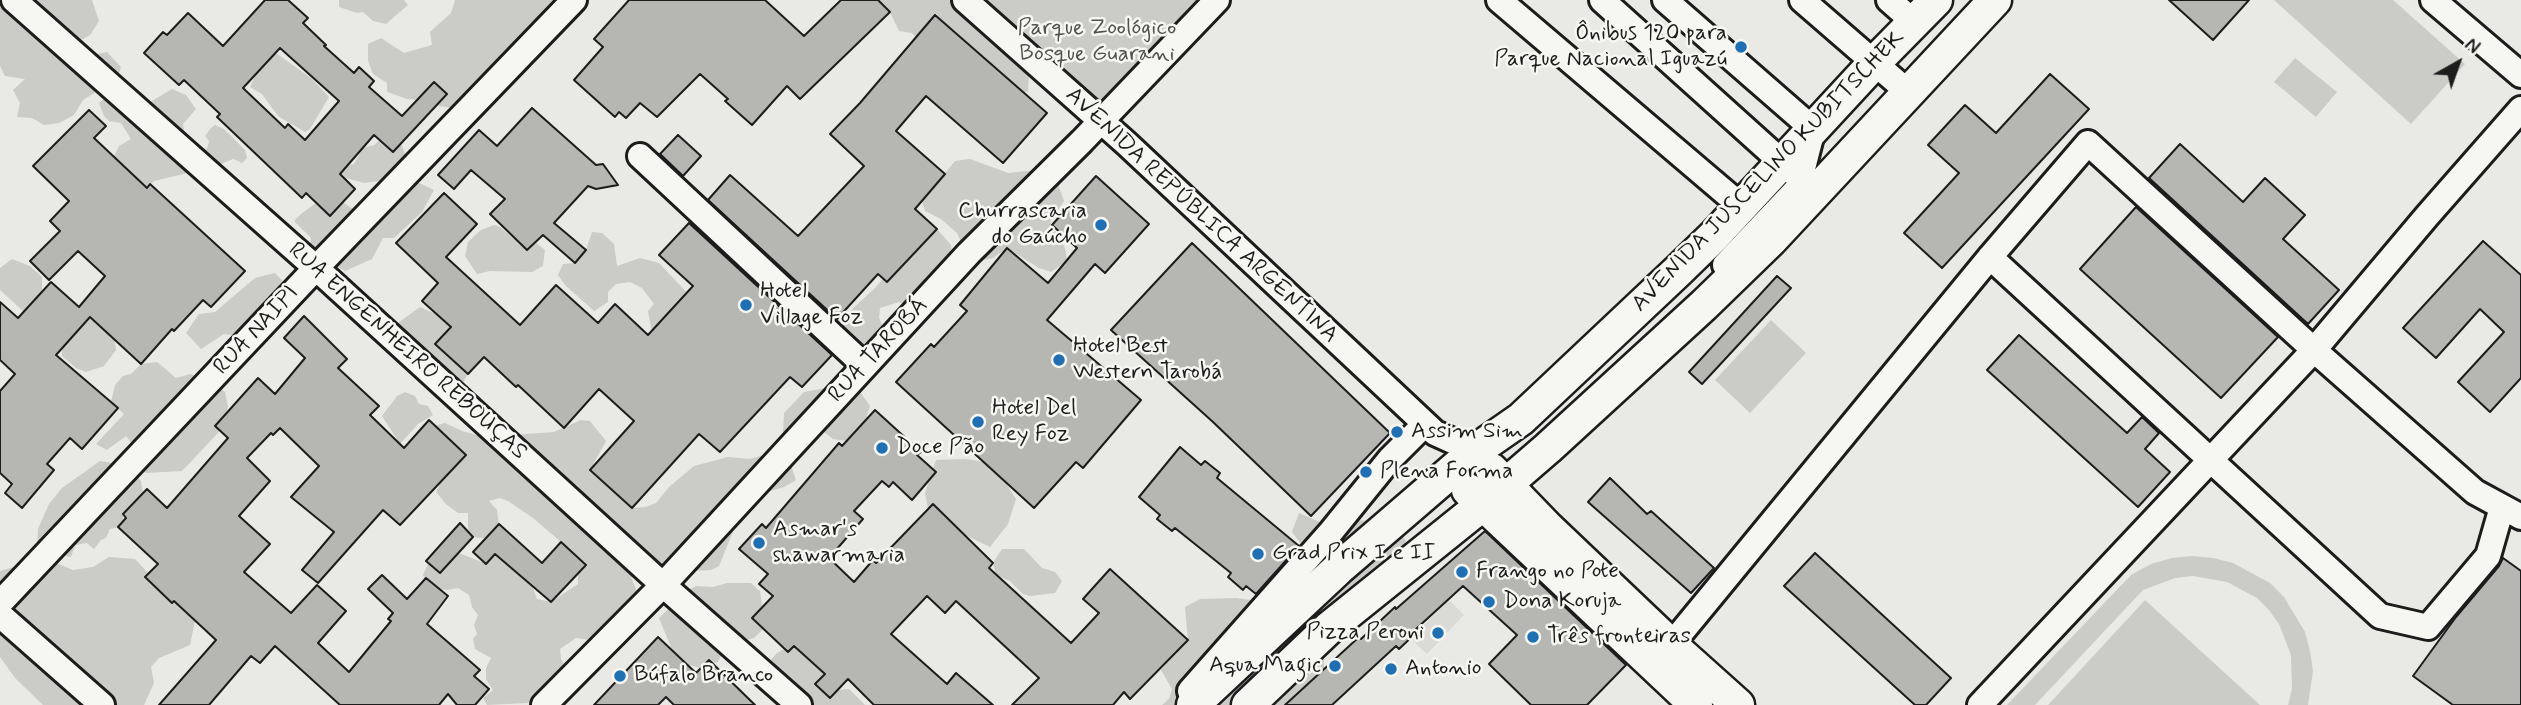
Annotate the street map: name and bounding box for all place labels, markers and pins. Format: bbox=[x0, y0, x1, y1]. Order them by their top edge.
place label: Ônibus 120 para Parque Nacional Iguazú bbox=[1494, 20, 1727, 74]
marker: Ônibus 120 para Parque Nacional Iguazú bbox=[1733, 39, 1749, 55]
place label: Churrascaria do Gaúcho bbox=[958, 198, 1087, 252]
marker: Churrascaria do Gaúcho bbox=[1093, 217, 1109, 233]
place label: Hotel Village Foz bbox=[760, 278, 863, 332]
marker: Hotel Village Foz bbox=[738, 297, 754, 313]
place label: Hotel Best Western Tarobá bbox=[1073, 333, 1222, 387]
marker: Hotel Best Western Tarobá bbox=[1051, 352, 1067, 368]
place label: Hotel Del Rey Foz bbox=[992, 395, 1077, 449]
marker: Hotel Del Rey Foz bbox=[970, 414, 986, 430]
place label: Assim Sim bbox=[1411, 418, 1523, 446]
marker: Assim Sim bbox=[1389, 424, 1405, 440]
place label: Doce Pão bbox=[896, 434, 984, 462]
marker: Doce Pão bbox=[874, 440, 890, 456]
place label: Plena Forma bbox=[1380, 458, 1513, 486]
marker: Plena Forma bbox=[1358, 464, 1374, 480]
place label: Asmar's shawarmaria bbox=[773, 516, 905, 570]
marker: Asmar's shawarmaria bbox=[751, 535, 767, 551]
place label: Grad Prix I e II bbox=[1272, 540, 1435, 568]
marker: Grad Prix I e II bbox=[1250, 546, 1266, 562]
place label: Frango no Pote bbox=[1476, 558, 1619, 586]
marker: Frango no Pote bbox=[1454, 564, 1470, 580]
place label: Dona Koruja bbox=[1503, 588, 1621, 616]
marker: Dona Koruja bbox=[1481, 594, 1497, 610]
place label: Pizza Peroni bbox=[1306, 619, 1424, 647]
place label: Três fronteiras bbox=[1547, 623, 1691, 651]
marker: Pizza Peroni bbox=[1430, 625, 1446, 641]
marker: Três fronteiras bbox=[1525, 629, 1541, 645]
place label: Aqua Magic bbox=[1209, 652, 1321, 680]
place label: Antonio bbox=[1405, 655, 1482, 683]
marker: Aqua Magic bbox=[1327, 658, 1343, 674]
marker: Antonio bbox=[1383, 661, 1399, 677]
place label: Búfalo Branco bbox=[634, 662, 773, 690]
marker: Búfalo Branco bbox=[612, 668, 628, 684]

